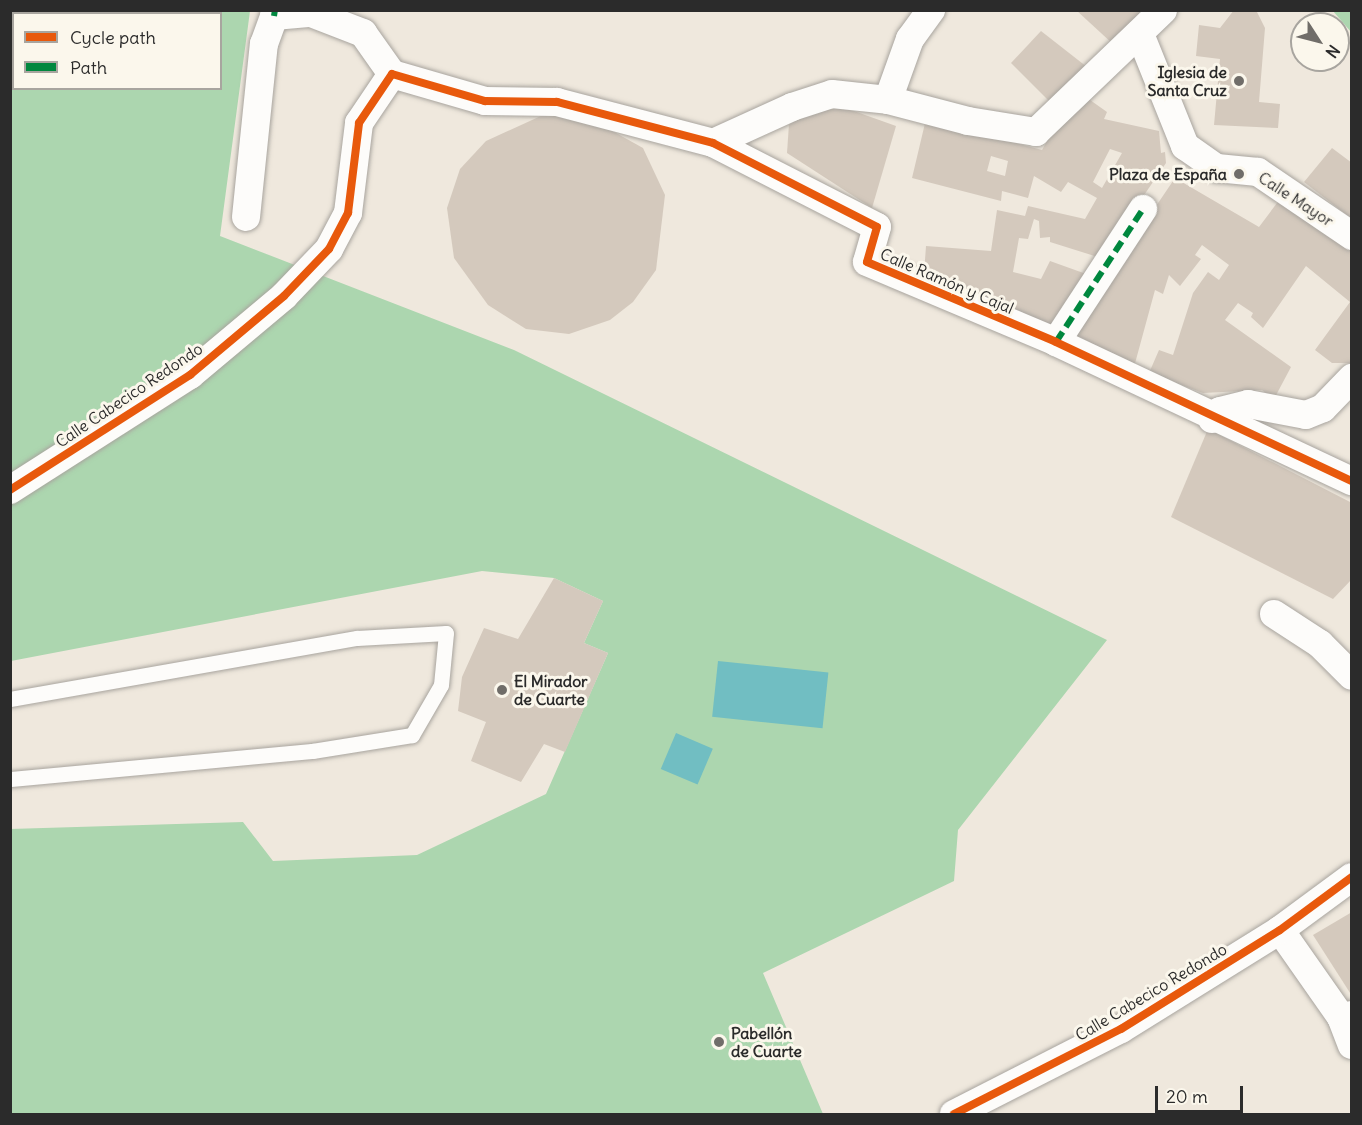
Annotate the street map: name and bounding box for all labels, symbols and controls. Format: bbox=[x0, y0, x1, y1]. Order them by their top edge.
legend bbox=[12, 12, 222, 90]
north arrow bbox=[1290, 12, 1350, 72]
text: Cycle path bbox=[70, 26, 156, 49]
text: N bbox=[1322, 41, 1344, 62]
text: Path bbox=[70, 56, 107, 79]
place label: Iglesia de Santa Cruz bbox=[1148, 62, 1227, 100]
marker: Iglesia de Santa Cruz bbox=[1232, 74, 1246, 88]
place label: Plaza de España bbox=[1109, 164, 1227, 184]
marker: Plaza de España bbox=[1232, 167, 1246, 181]
street label: Calle Mayor bbox=[1255, 168, 1337, 230]
street label: Calle Ramón y Cajal bbox=[877, 244, 1017, 318]
street label: Calle Cabecico Redondo bbox=[52, 339, 206, 451]
place label: El Mirador de Cuarte bbox=[514, 671, 588, 709]
marker: El Mirador de Cuarte bbox=[495, 683, 509, 697]
street label: Calle Cabecico Redondo bbox=[1072, 939, 1230, 1045]
place label: Pabellón de Cuarte bbox=[731, 1023, 802, 1061]
marker: Pabellón de Cuarte bbox=[712, 1035, 726, 1049]
scale bar bbox=[1158, 1074, 1246, 1112]
text: 20 m bbox=[1166, 1085, 1208, 1108]

